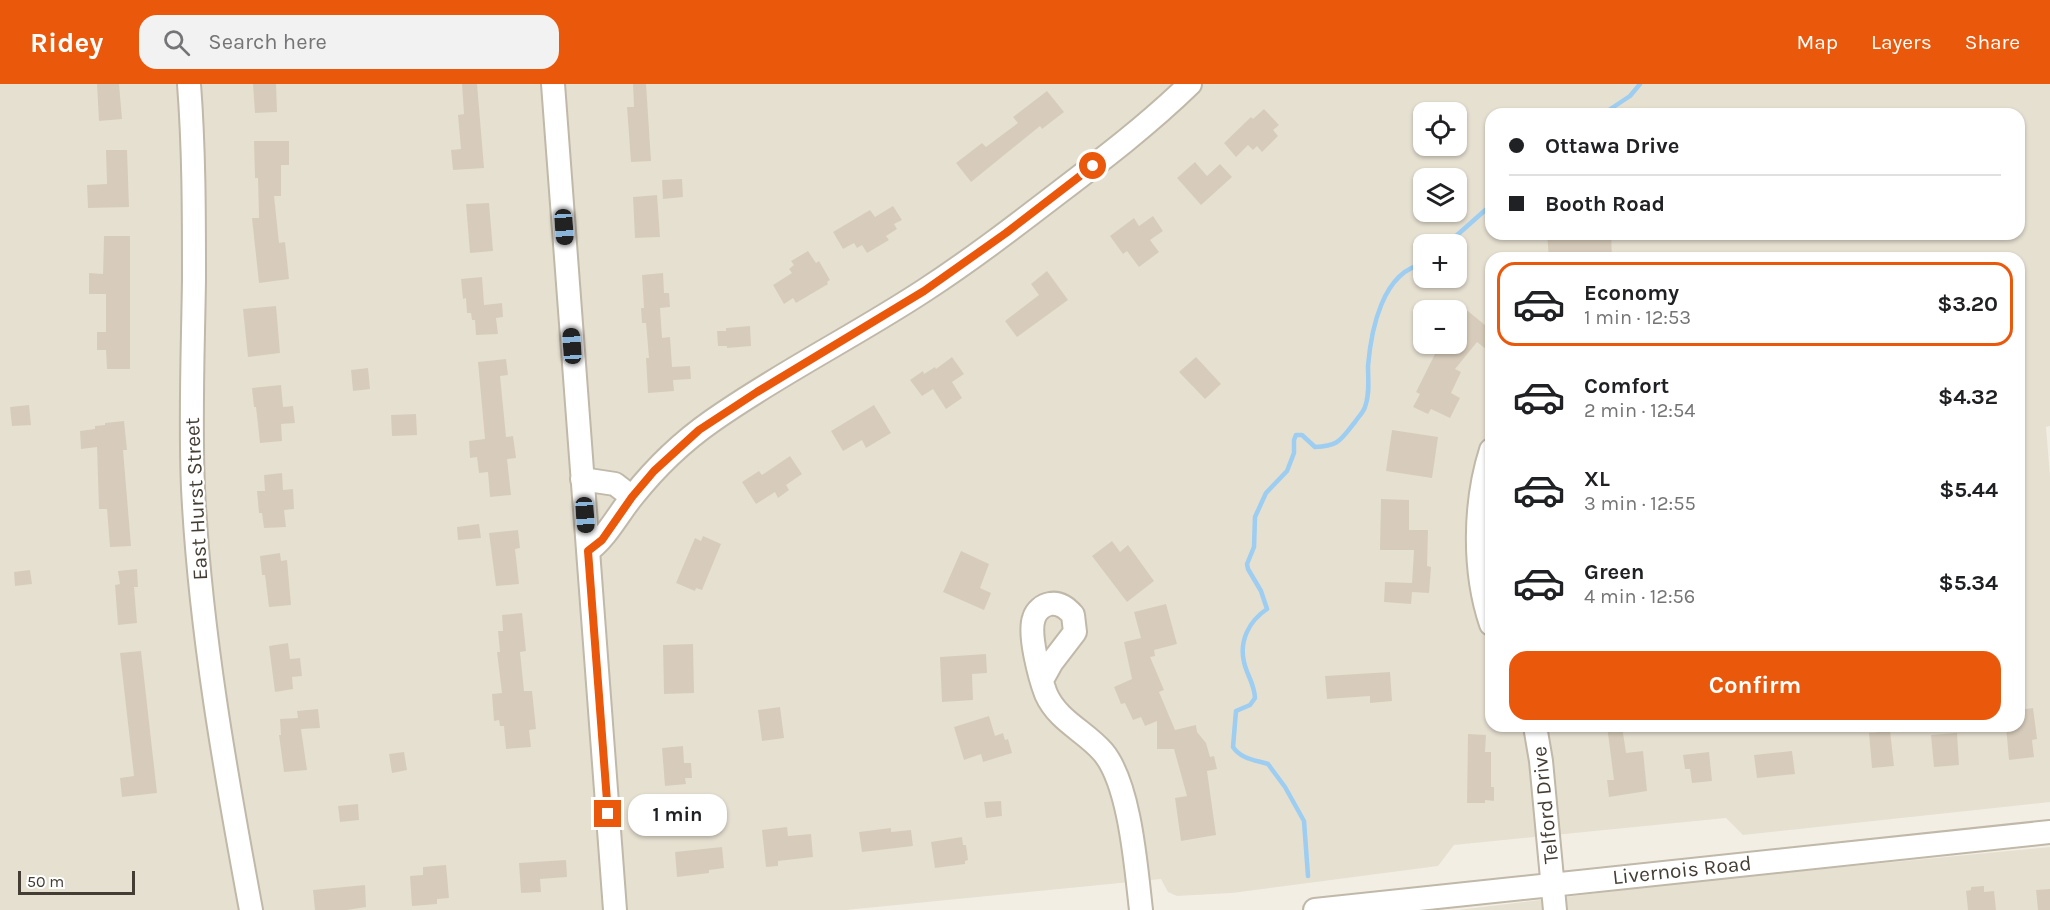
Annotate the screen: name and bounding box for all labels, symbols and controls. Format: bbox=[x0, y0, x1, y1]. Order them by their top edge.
search box bbox=[139, 15, 559, 69]
text: Ridey bbox=[30, 26, 103, 59]
icon: search bbox=[160, 26, 193, 59]
text: Search here bbox=[208, 29, 327, 55]
text: Map bbox=[1796, 30, 1838, 54]
text: Layers bbox=[1871, 30, 1932, 54]
text: Share bbox=[1965, 30, 2020, 54]
map controls bbox=[1413, 102, 1467, 354]
button: locate bbox=[1413, 102, 1467, 156]
text: Ottawa Drive bbox=[1545, 133, 1679, 159]
route start bbox=[1079, 152, 1106, 179]
button: layers bbox=[1413, 168, 1467, 222]
text: Booth Road bbox=[1545, 191, 1665, 217]
car bbox=[554, 208, 574, 246]
button: + bbox=[1413, 234, 1467, 288]
icon: car bbox=[1512, 277, 1566, 331]
text: Economy bbox=[1584, 280, 1679, 306]
text: $3.20 bbox=[1937, 291, 1998, 317]
button: − bbox=[1413, 300, 1467, 354]
text: 1 min · 12:53 bbox=[1584, 306, 1691, 329]
car bbox=[562, 327, 582, 365]
icon: car bbox=[1512, 370, 1566, 424]
text: Comfort bbox=[1584, 373, 1669, 399]
text: $4.32 bbox=[1938, 384, 1998, 410]
text: 2 min · 12:54 bbox=[1584, 399, 1695, 422]
street label: East Hurst Street bbox=[180, 417, 212, 581]
icon: car bbox=[1512, 463, 1566, 517]
text: XL bbox=[1584, 466, 1610, 492]
text: $5.44 bbox=[1939, 477, 1998, 503]
text: 3 min · 12:55 bbox=[1584, 492, 1696, 515]
car bbox=[575, 496, 595, 534]
icon: car bbox=[1512, 556, 1566, 610]
text: Green bbox=[1584, 559, 1645, 585]
text: $5.34 bbox=[1939, 570, 1998, 596]
text: 4 min · 12:56 bbox=[1584, 585, 1695, 608]
button: Confirm bbox=[1509, 651, 2001, 720]
street label: Telford Drive bbox=[1527, 745, 1563, 865]
callout: 1 min bbox=[629, 793, 728, 835]
route end bbox=[594, 800, 621, 827]
text: 1 min bbox=[652, 803, 703, 826]
street label: Livernois Road bbox=[1611, 851, 1753, 889]
scale bar bbox=[18, 868, 135, 896]
text: 50 m bbox=[27, 872, 64, 891]

